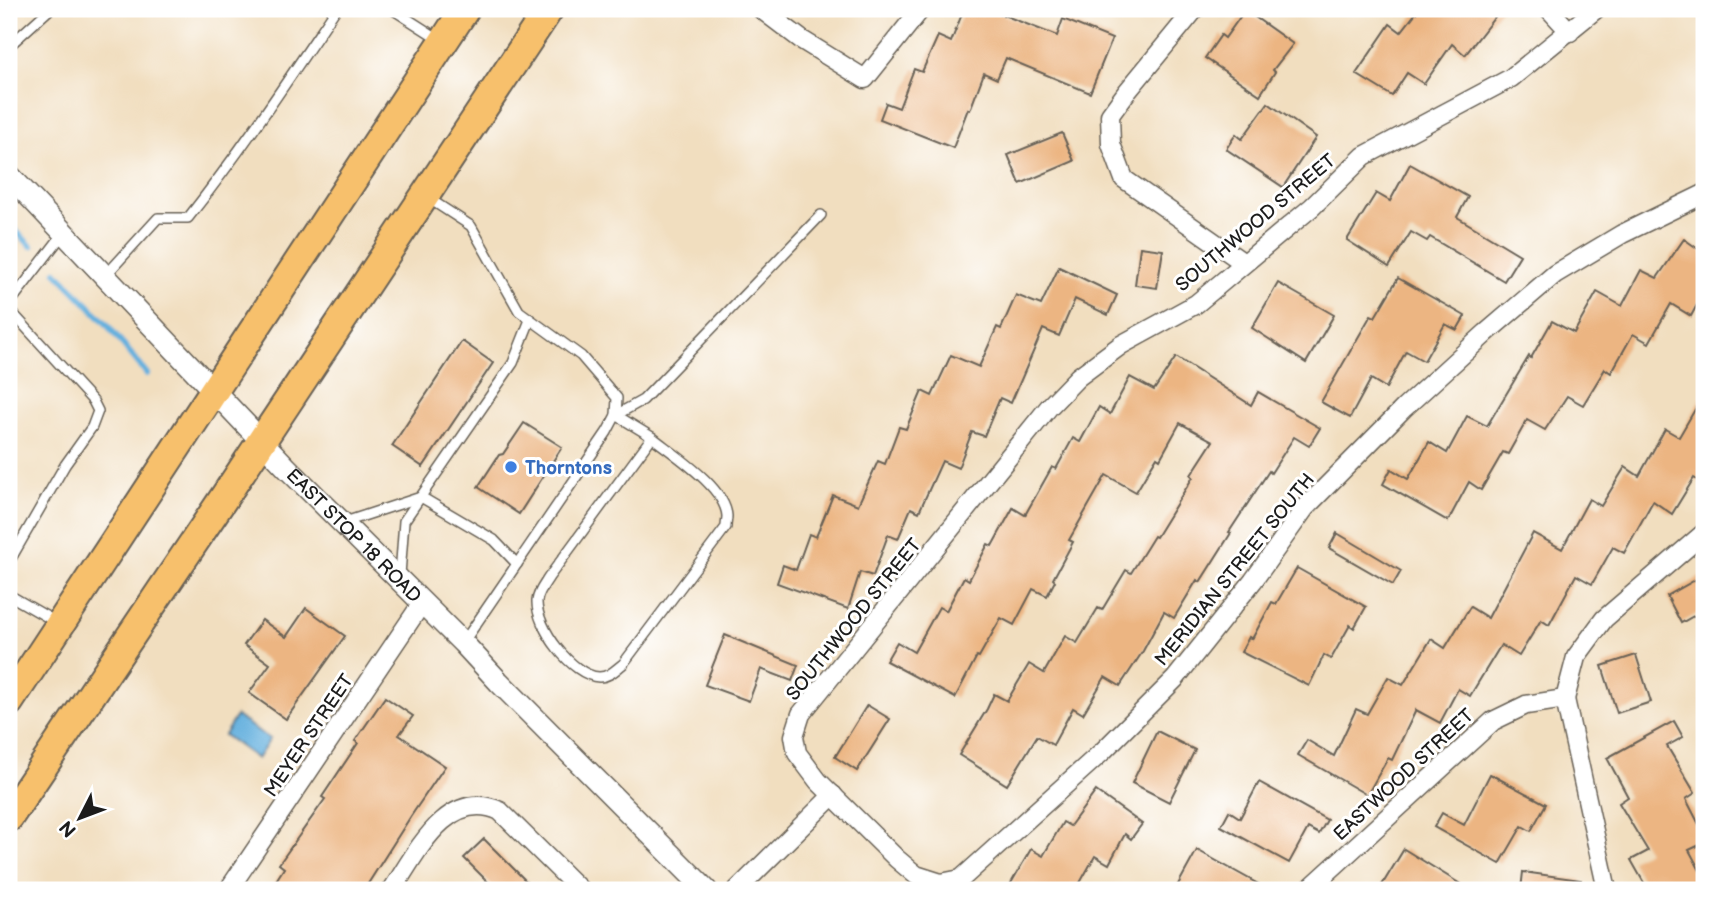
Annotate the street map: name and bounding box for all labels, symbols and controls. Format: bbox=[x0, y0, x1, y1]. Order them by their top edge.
street label: SOUTHWOOD STREET bbox=[1171, 149, 1341, 297]
place label: Thorntons bbox=[525, 457, 612, 480]
marker: Thorntons bbox=[503, 459, 519, 475]
street label: EAST STOP 18 ROAD bbox=[281, 464, 426, 608]
street label: MERIDIAN STREET SOUTH bbox=[1150, 469, 1320, 671]
street label: SOUTHWOOD STREET bbox=[782, 534, 927, 706]
street label: MEYER STREET bbox=[260, 670, 359, 802]
street label: EASTWOOD STREET bbox=[1329, 704, 1479, 846]
north arrow bbox=[46, 783, 116, 853]
text: N bbox=[55, 815, 82, 841]

